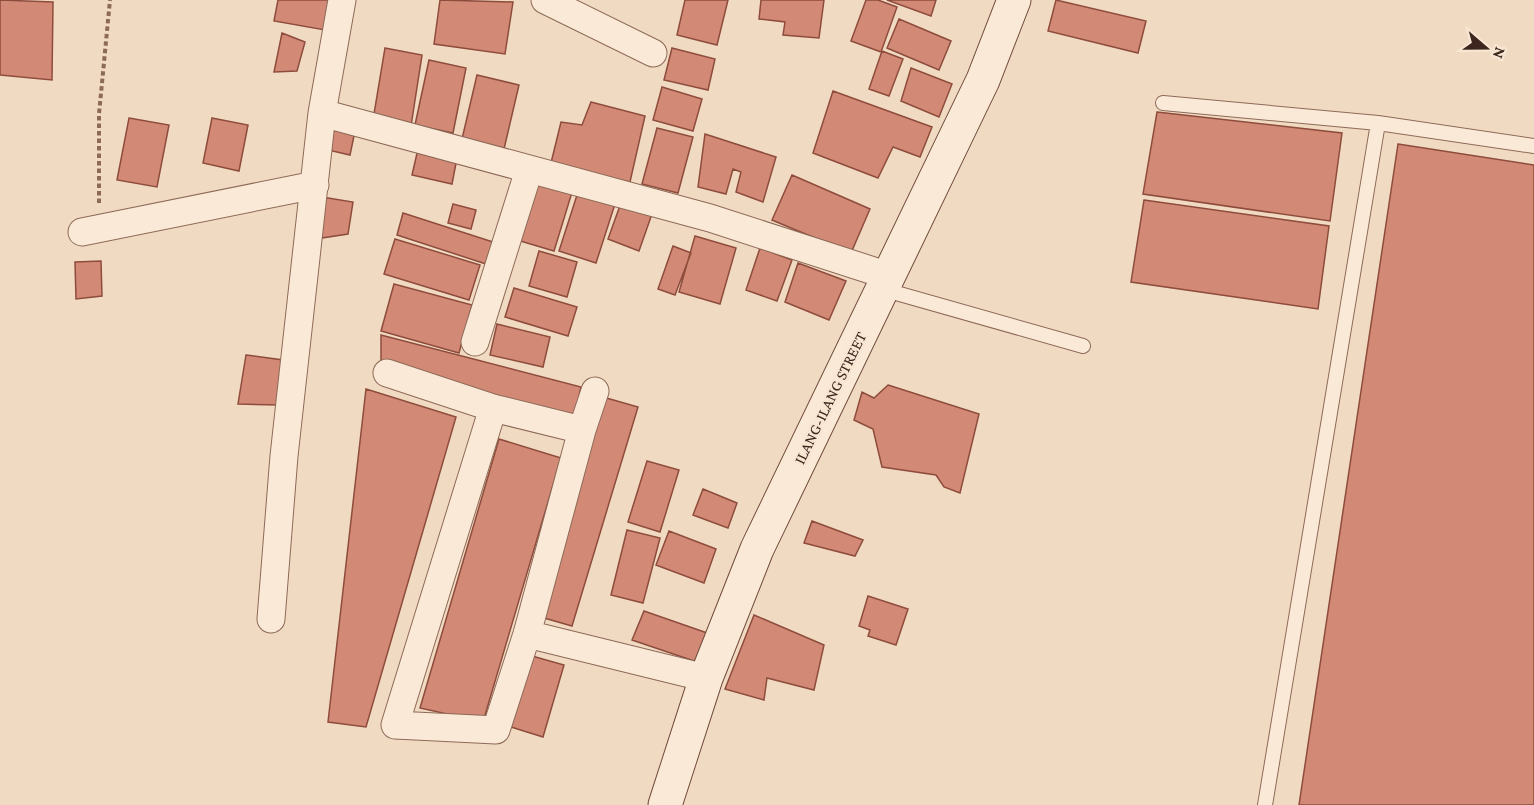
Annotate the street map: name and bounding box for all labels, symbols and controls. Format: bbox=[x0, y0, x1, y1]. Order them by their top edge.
north arrow bbox=[1456, 18, 1516, 78]
text: N bbox=[1490, 45, 1509, 61]
street label: ILANG-ILANG STREET bbox=[791, 329, 870, 467]

